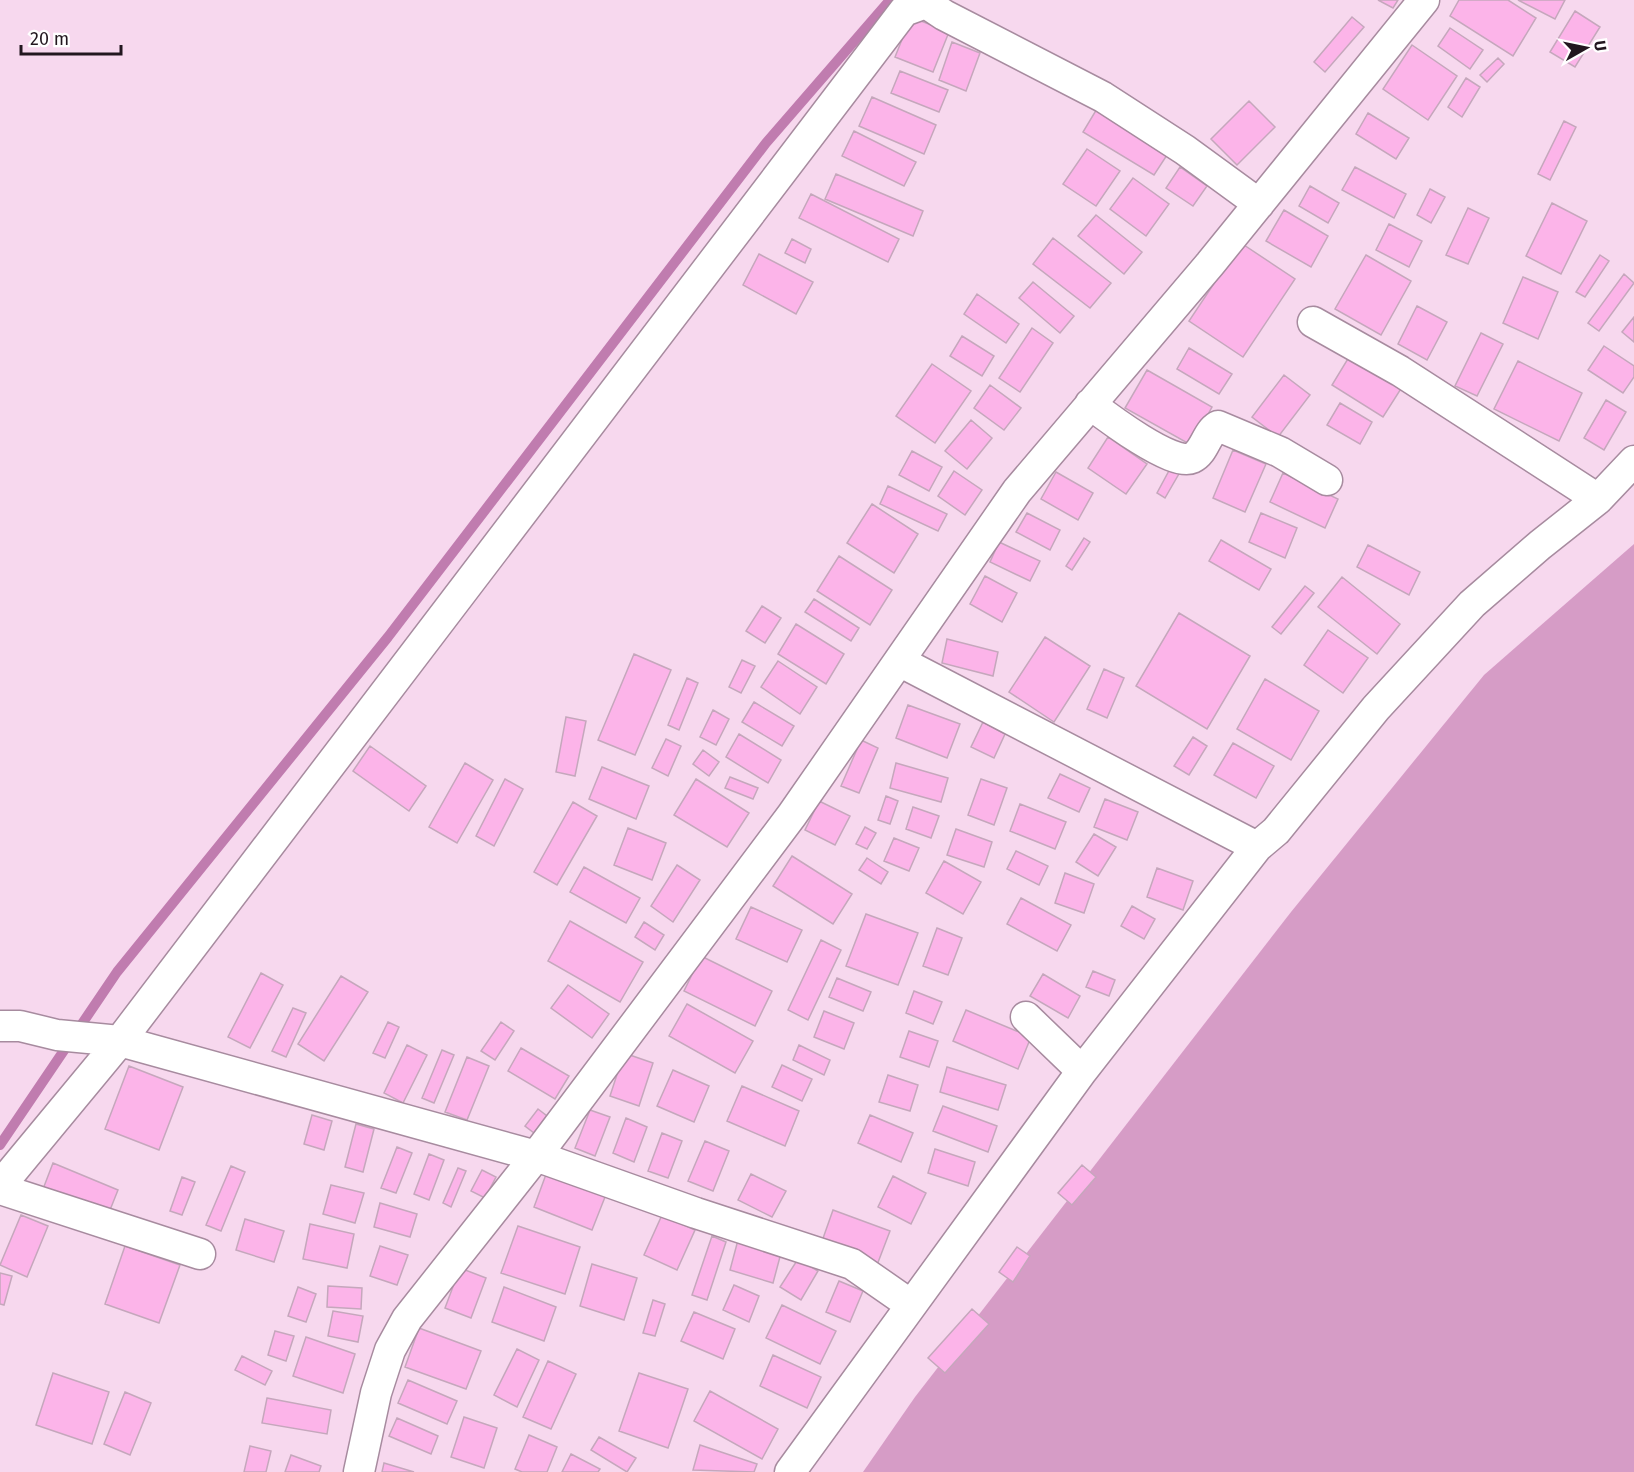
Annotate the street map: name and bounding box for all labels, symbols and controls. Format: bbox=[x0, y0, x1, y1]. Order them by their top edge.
scale bar bbox=[21, 18, 122, 56]
north arrow bbox=[1556, 18, 1616, 78]
text: 20 m bbox=[30, 28, 69, 50]
text: U bbox=[1590, 39, 1611, 52]

